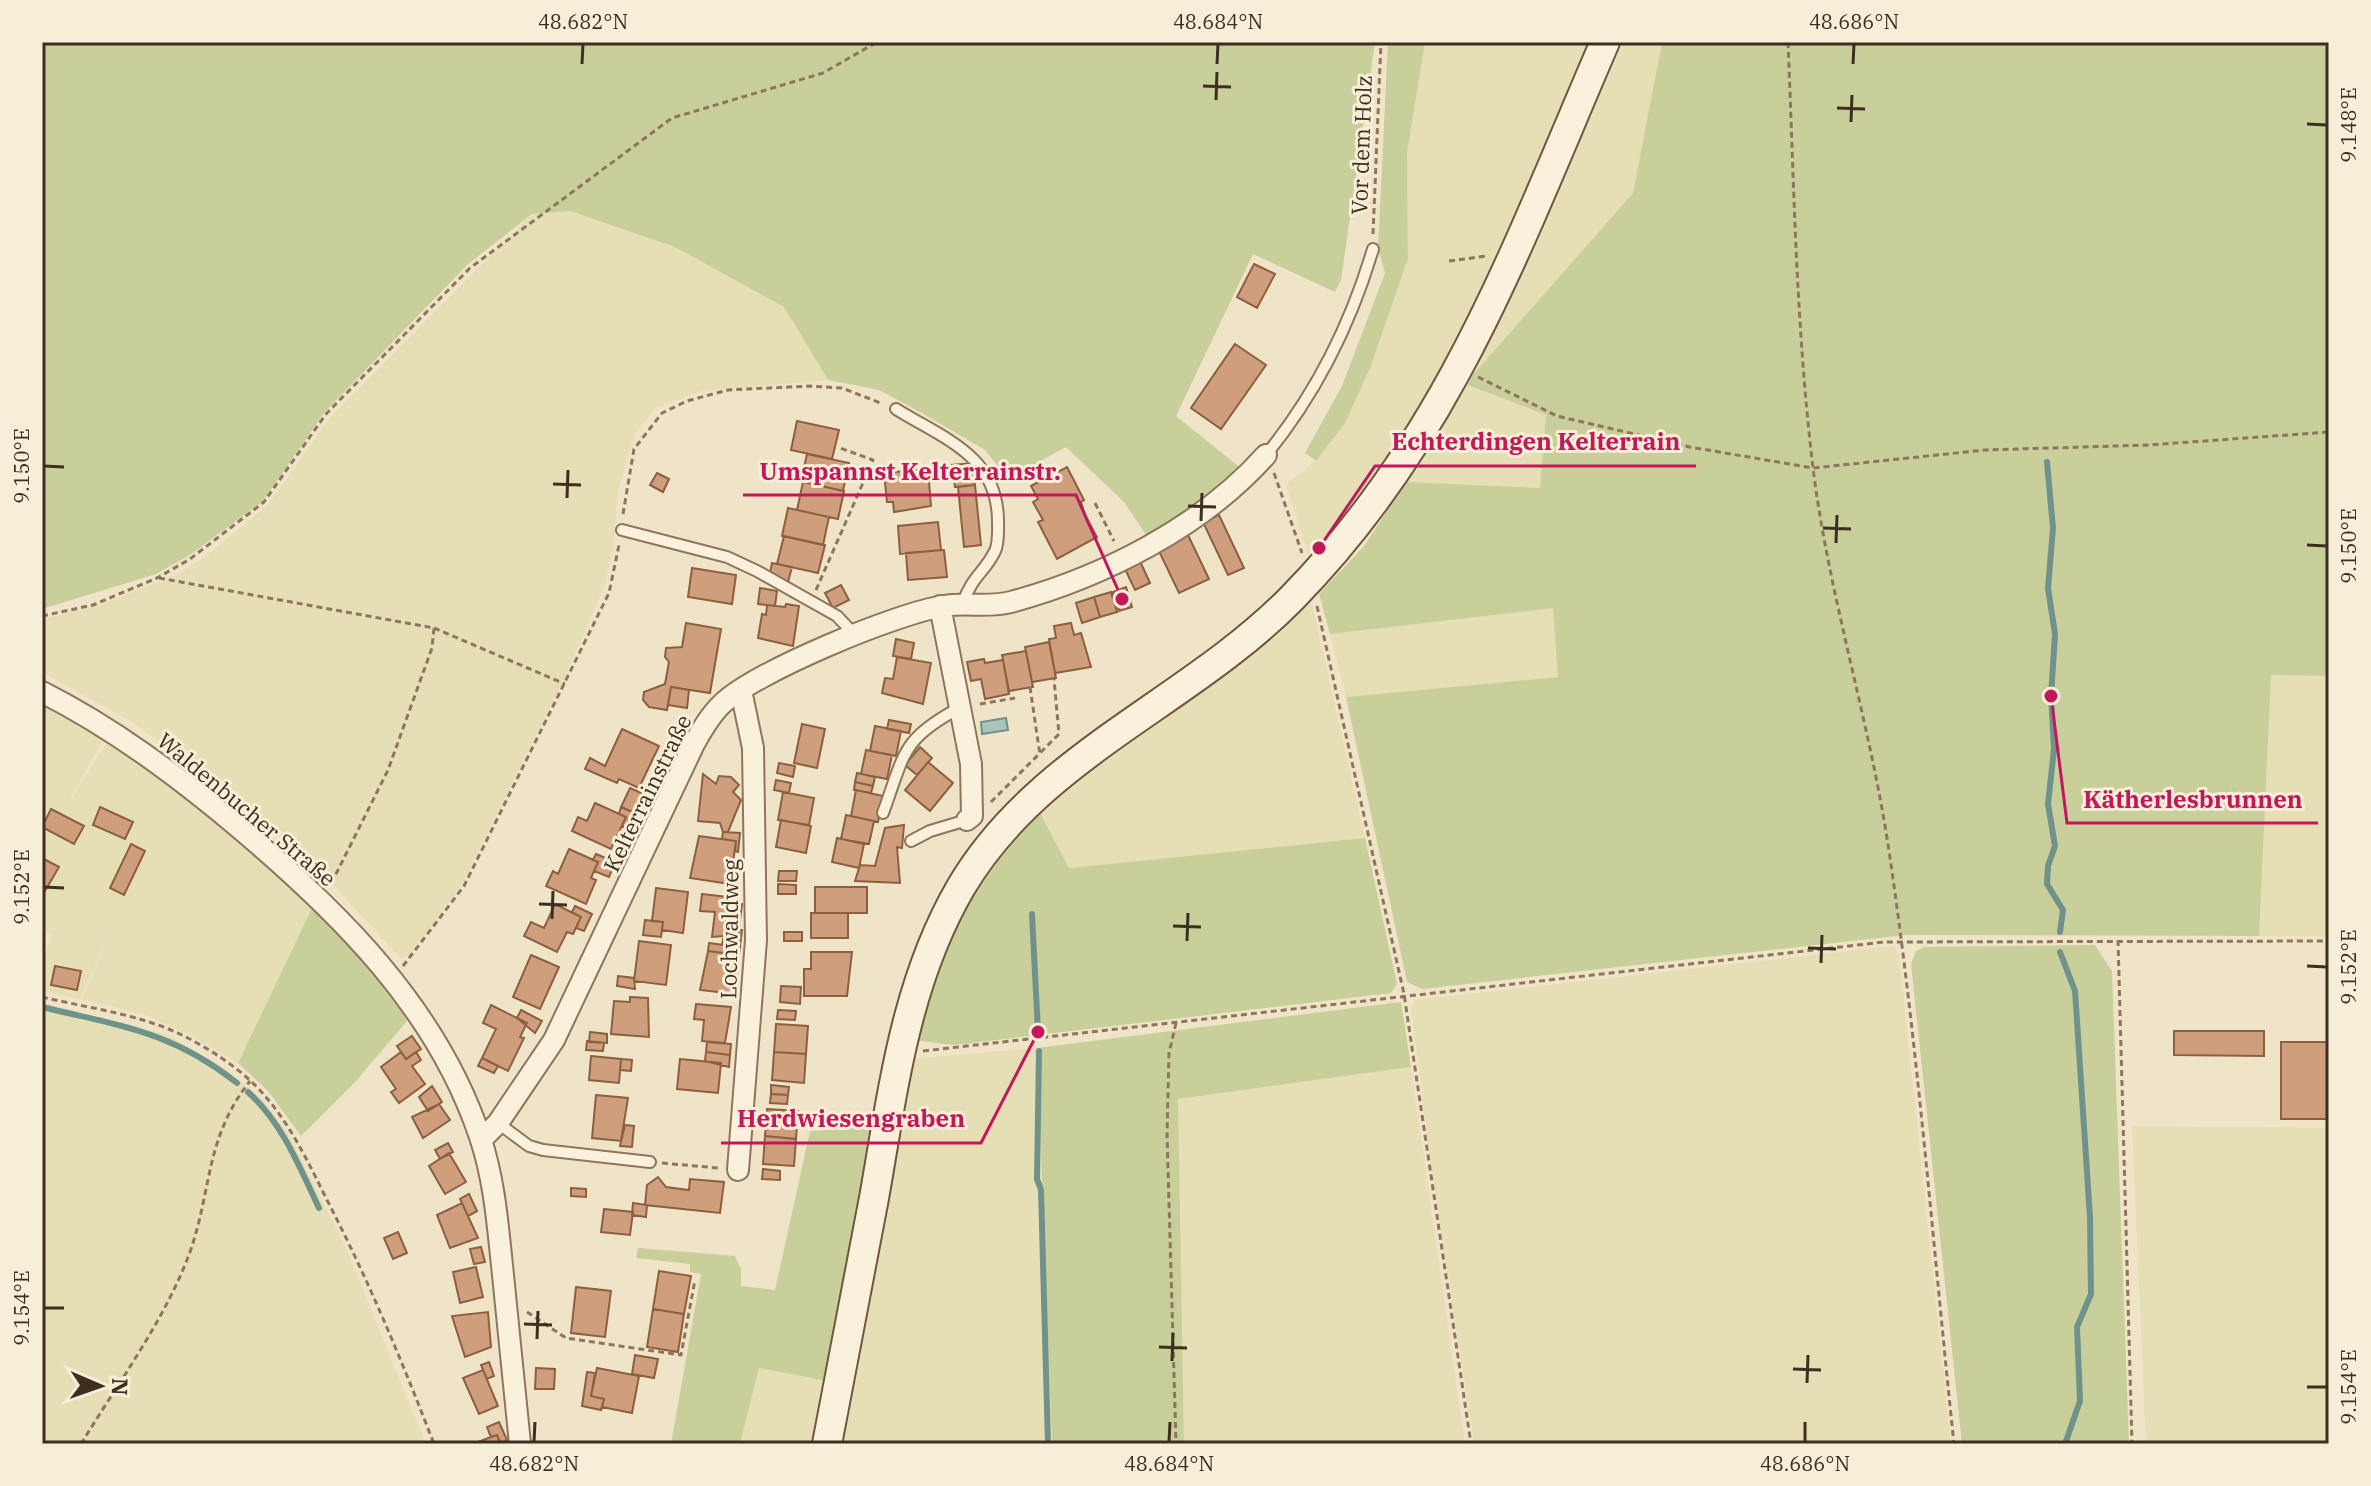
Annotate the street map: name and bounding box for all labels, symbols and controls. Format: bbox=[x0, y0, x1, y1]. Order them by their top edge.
text: 48.682°N bbox=[538, 8, 628, 35]
text: 48.684°N bbox=[1173, 8, 1263, 35]
text: 48.686°N bbox=[1809, 8, 1899, 35]
street label: Vor dem Holz bbox=[1344, 75, 1378, 215]
text: 9.148°E bbox=[2335, 87, 2362, 163]
callout: Echterdingen Kelterrain bbox=[1375, 418, 1696, 466]
text: Echterdingen Kelterrain bbox=[1392, 425, 1681, 457]
text: 9.150°E bbox=[8, 428, 35, 504]
callout: Umspannst Kelterrainstr. bbox=[743, 447, 1076, 495]
text: Umspannst Kelterrainstr. bbox=[759, 455, 1061, 487]
text: 9.150°E bbox=[2335, 508, 2362, 584]
street label: Kelterrainstraße bbox=[596, 710, 698, 876]
street label: Waldenbucher Straße bbox=[152, 726, 342, 892]
callout: Kätherlesbrunnen bbox=[2067, 775, 2318, 823]
text: Kätherlesbrunnen bbox=[2083, 783, 2303, 815]
text: 9.152°E bbox=[8, 849, 35, 925]
street label: Lochwaldweg bbox=[713, 859, 745, 999]
text: 9.152°E bbox=[2335, 929, 2362, 1005]
callout: Herdwiesengraben bbox=[721, 1095, 981, 1143]
text: Herdwiesengraben bbox=[737, 1102, 965, 1134]
text: 9.154°E bbox=[8, 1270, 35, 1346]
north arrow bbox=[60, 1346, 140, 1426]
text: 9.154°E bbox=[2335, 1349, 2362, 1425]
text: N bbox=[106, 1378, 135, 1396]
text: 48.682°N bbox=[489, 1450, 579, 1477]
text: 48.684°N bbox=[1124, 1450, 1214, 1477]
text: 48.686°N bbox=[1760, 1450, 1850, 1477]

